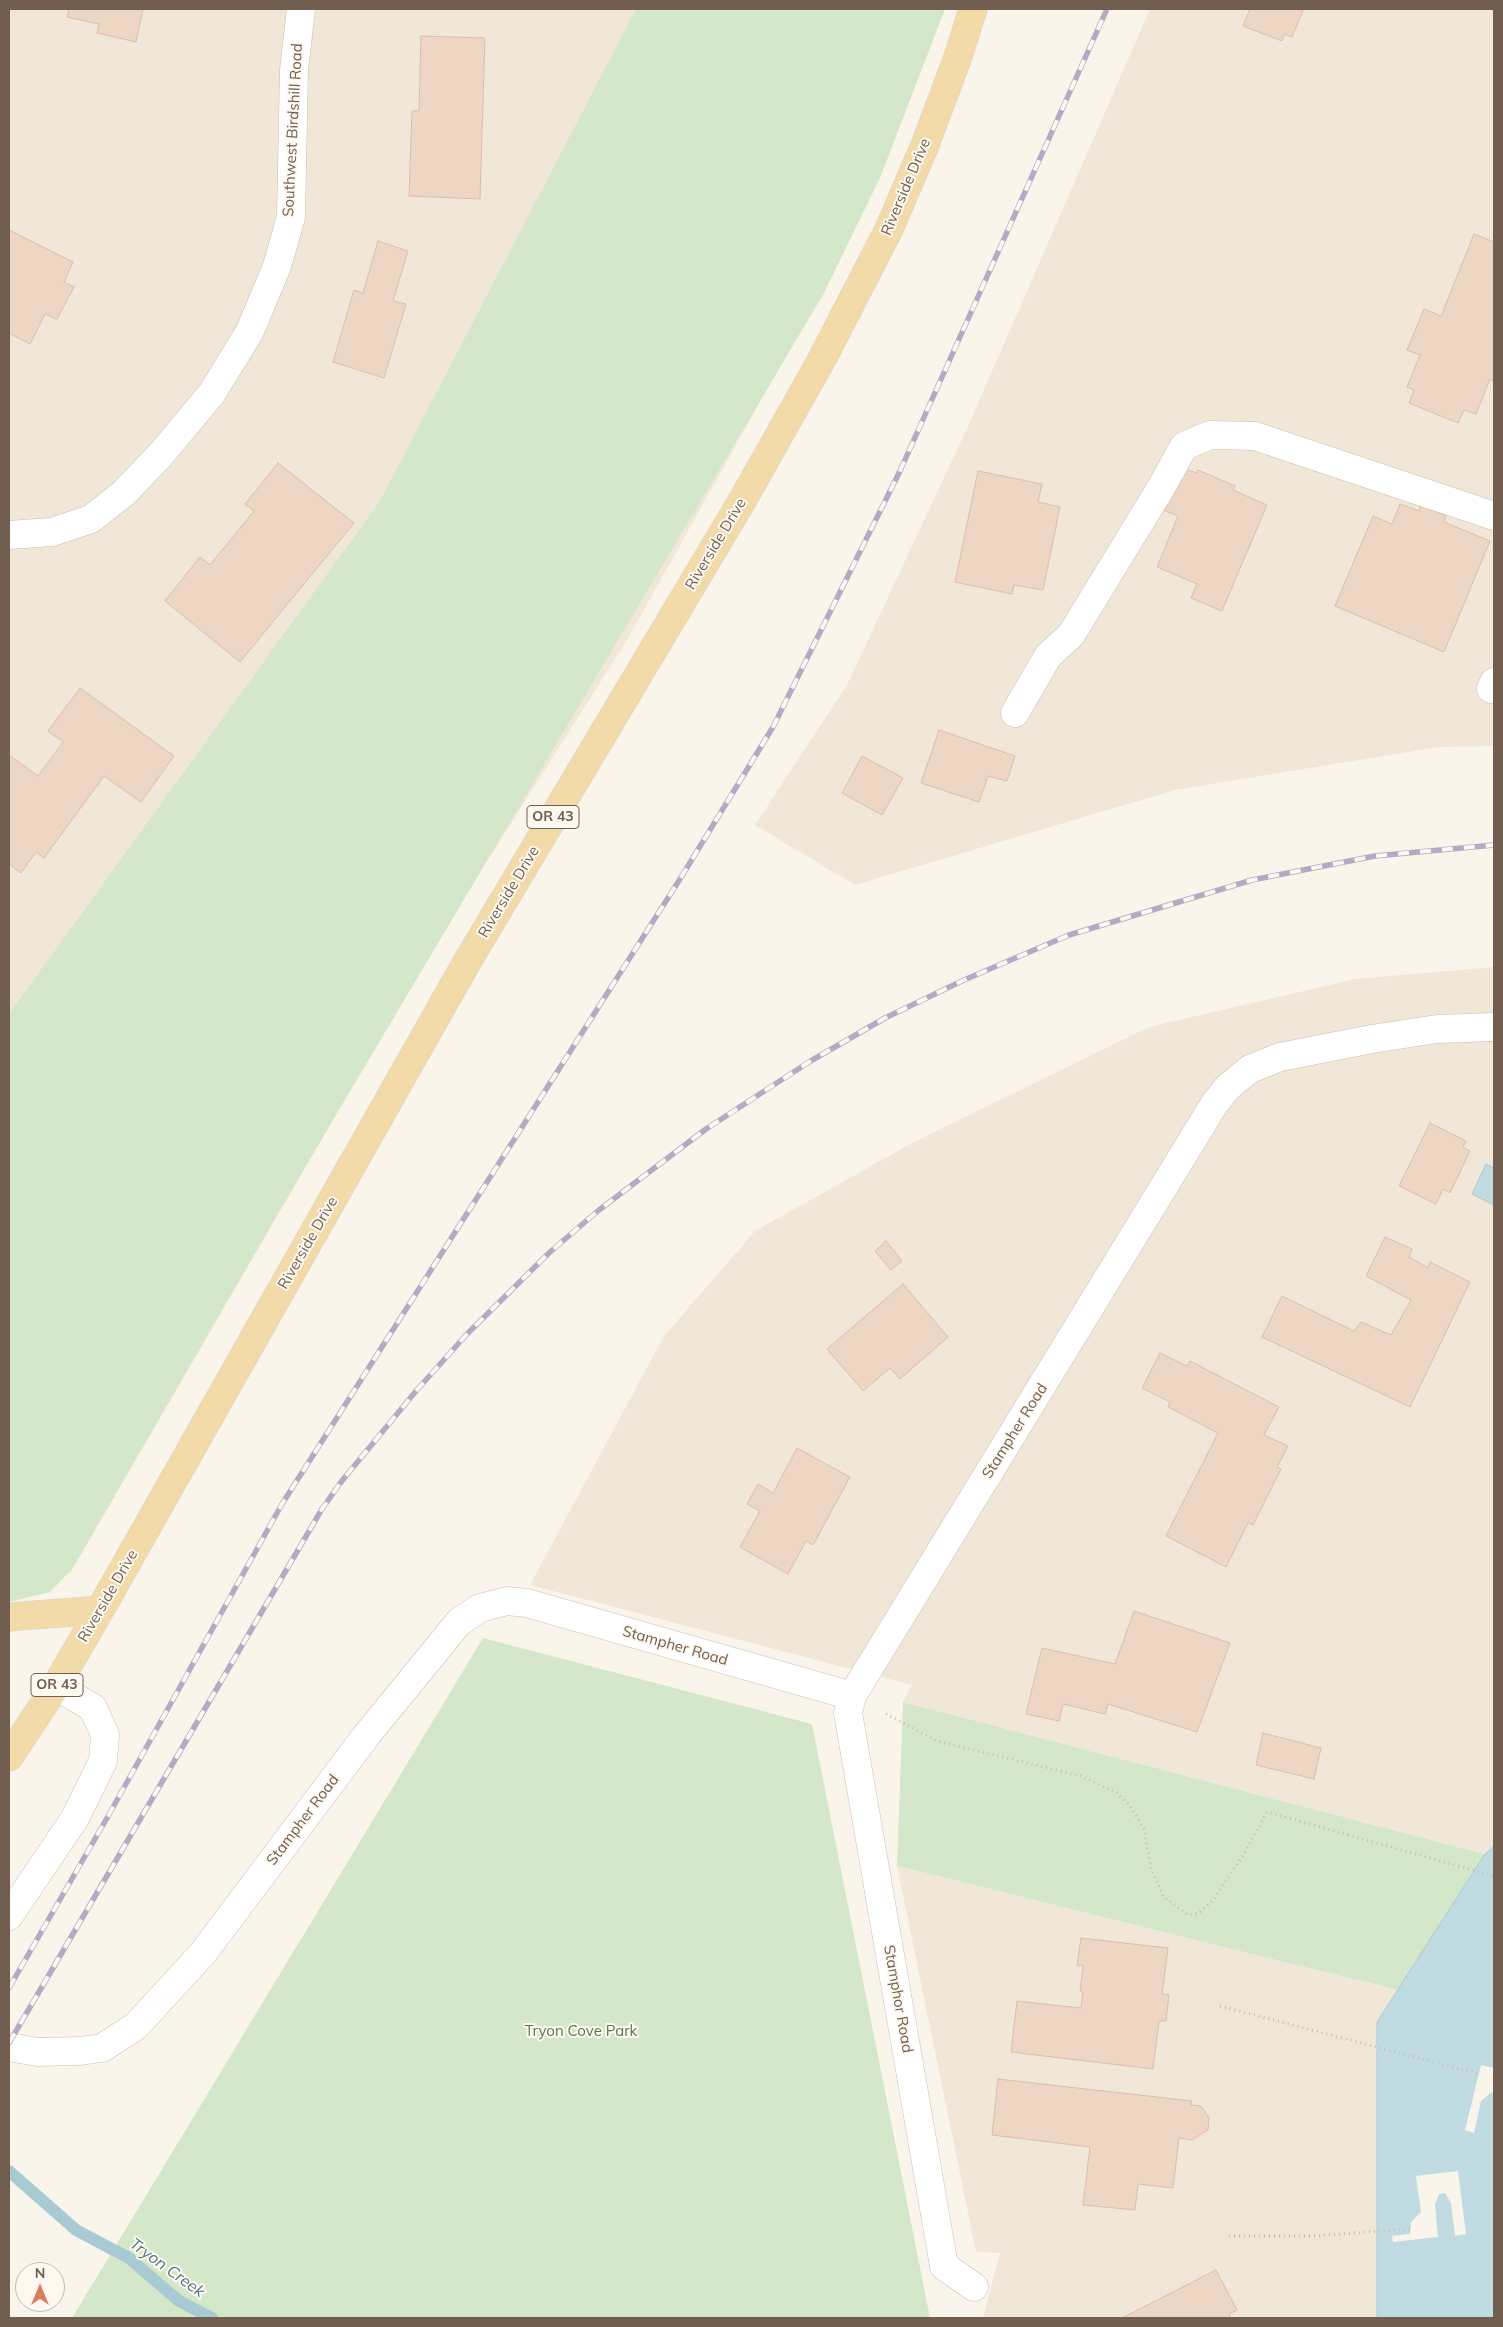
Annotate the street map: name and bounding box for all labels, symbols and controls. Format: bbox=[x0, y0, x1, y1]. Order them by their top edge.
street label: Southwest Birdshill Road bbox=[279, 43, 307, 217]
street label: Riverside Drive bbox=[877, 136, 935, 238]
street label: Riverside Drive bbox=[682, 495, 750, 593]
road number: OR 43 bbox=[527, 806, 579, 829]
street label: Riverside Drive bbox=[475, 843, 543, 941]
street label: Riverside Drive bbox=[274, 1194, 342, 1292]
street label: Stampher Road bbox=[979, 1380, 1051, 1482]
street label: Riverside Drive bbox=[74, 1547, 142, 1645]
street label: Stampher Road bbox=[620, 1622, 730, 1670]
road number: OR 43 bbox=[31, 1674, 83, 1696]
street label: Stampher Road bbox=[263, 1771, 343, 1869]
street label: Stamphor Road bbox=[880, 1944, 916, 2054]
park label: Tryon Cove Park bbox=[525, 2022, 637, 2040]
water label: Tryon Creek bbox=[126, 2234, 208, 2302]
north arrow bbox=[15, 2262, 65, 2312]
text: N bbox=[35, 2264, 45, 2282]

